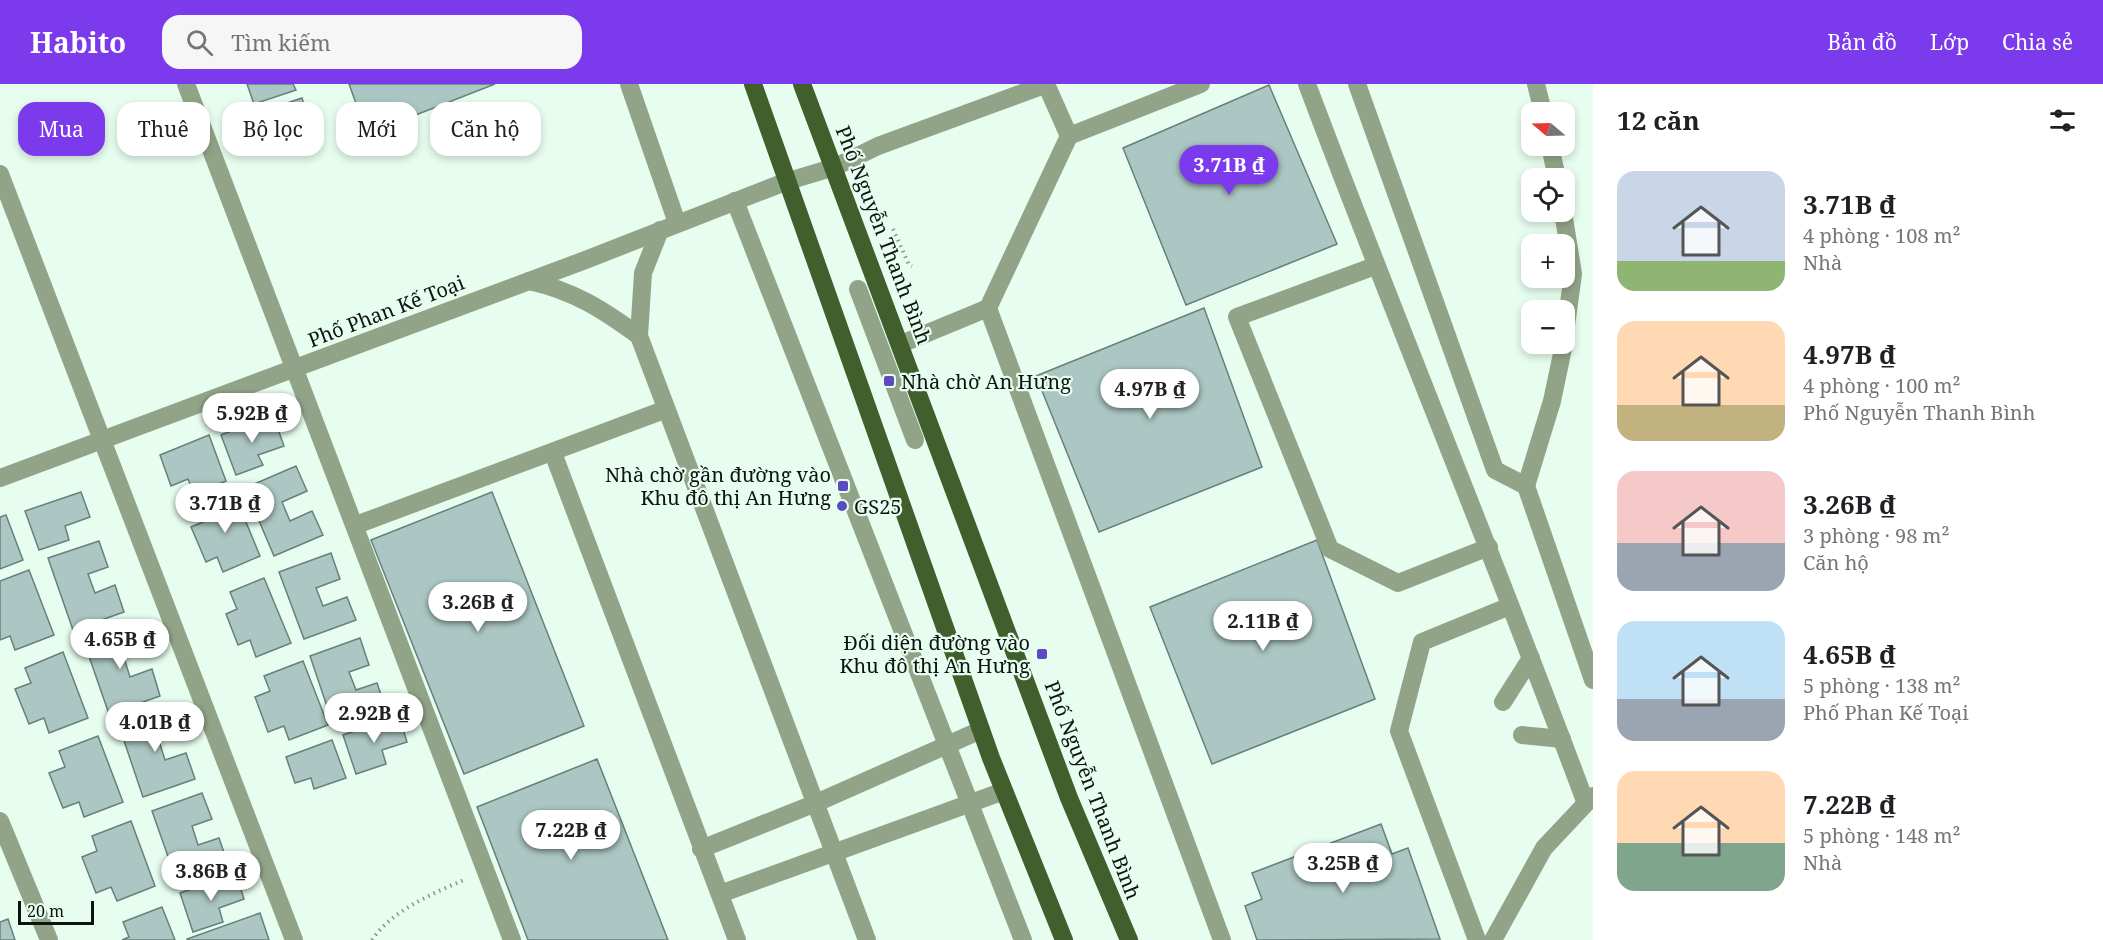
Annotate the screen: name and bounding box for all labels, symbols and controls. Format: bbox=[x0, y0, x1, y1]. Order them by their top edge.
search box bbox=[162, 15, 582, 69]
text: Habito bbox=[30, 23, 126, 61]
icon: search bbox=[183, 26, 216, 59]
text: Tìm kiếm bbox=[231, 27, 331, 57]
text: Bản đồ bbox=[1827, 28, 1897, 56]
text: Lớp bbox=[1930, 28, 1969, 56]
text: Chia sẻ bbox=[2002, 28, 2073, 56]
chip: Mua bbox=[18, 102, 105, 156]
chip: Thuê bbox=[117, 102, 210, 156]
chip: Bộ lọc bbox=[222, 102, 324, 156]
chip: Mới bbox=[336, 102, 418, 156]
chip: Căn hộ bbox=[430, 102, 541, 156]
north arrow bbox=[1521, 102, 1575, 156]
map controls bbox=[1521, 102, 1575, 354]
text: 12 căn bbox=[1617, 102, 1700, 138]
icon: filters bbox=[2046, 104, 2079, 137]
street label: Phố Nguyễn Thanh Bình bbox=[830, 122, 938, 349]
pin: 3.71B ₫ bbox=[1174, 145, 1284, 196]
text: 3.71B ₫ bbox=[1193, 151, 1265, 178]
button: locate bbox=[1521, 168, 1575, 222]
text: 3.71B ₫ bbox=[1803, 186, 1896, 222]
icon: home bbox=[1665, 195, 1737, 267]
text: 4 phòng · 108 m² bbox=[1803, 222, 1961, 249]
button: + bbox=[1521, 234, 1575, 288]
text: Nhà bbox=[1803, 249, 1842, 276]
street label: Phố Phan Kế Toại bbox=[304, 269, 469, 353]
button: − bbox=[1521, 300, 1575, 354]
text: 4.97B ₫ bbox=[1803, 336, 1896, 372]
icon: home bbox=[1665, 345, 1737, 417]
place label: Nhà chờ An Hưng bbox=[901, 368, 1071, 395]
pin: 4.97B ₫ bbox=[1095, 369, 1205, 420]
text: 4 phòng · 100 m² bbox=[1803, 372, 1961, 399]
marker: Nhà chờ An Hưng bbox=[882, 374, 896, 388]
text: 4.97B ₫ bbox=[1114, 375, 1186, 402]
pin: 5.92B ₫ bbox=[197, 393, 307, 444]
text: 5.92B ₫ bbox=[216, 399, 288, 426]
text: Phố Nguyễn Thanh Bình bbox=[1803, 399, 2035, 426]
place label: Nhà chờ gần đường vào Khu đô thị An Hưng bbox=[605, 461, 831, 511]
marker: Nhà chờ gần đường vào Khu đô thị An Hưng bbox=[836, 479, 850, 493]
pin: 3.71B ₫ bbox=[170, 483, 280, 534]
text: 3.26B ₫ bbox=[1803, 486, 1896, 522]
text: 3.71B ₫ bbox=[189, 489, 261, 516]
place label: GS25 bbox=[854, 493, 902, 520]
icon: home bbox=[1665, 495, 1737, 567]
marker: GS25 bbox=[835, 499, 849, 513]
text: 3 phòng · 98 m² bbox=[1803, 522, 1949, 549]
text: Căn hộ bbox=[1803, 549, 1869, 576]
pin: 3.26B ₫ bbox=[423, 582, 533, 633]
text: 3.26B ₫ bbox=[442, 588, 514, 615]
pin: 2.11B ₫ bbox=[1208, 601, 1318, 652]
text: 2.11B ₫ bbox=[1227, 607, 1299, 634]
pin: 4.65B ₫ bbox=[65, 619, 175, 670]
text: 4.65B ₫ bbox=[84, 625, 156, 652]
place label: Đối diện đường vào Khu đô thị An Hưng bbox=[839, 629, 1030, 679]
text: 4.65B ₫ bbox=[1803, 636, 1896, 672]
icon: home bbox=[1665, 645, 1737, 717]
marker: Đối diện đường vào Khu đô thị An Hưng bbox=[1035, 647, 1049, 661]
text: 5 phòng · 138 m² bbox=[1803, 672, 1961, 699]
street label: Phố Nguyễn Thanh Bình bbox=[1039, 677, 1147, 904]
pin: 2.92B ₫ bbox=[319, 693, 429, 744]
text: 2.92B ₫ bbox=[338, 699, 410, 726]
text: Phố Phan Kế Toại bbox=[1803, 699, 1969, 726]
pin: 4.01B ₫ bbox=[100, 702, 210, 753]
text: 4.01B ₫ bbox=[119, 708, 191, 735]
text: 7.22B ₫ bbox=[1803, 786, 1896, 822]
icon: home bbox=[1665, 795, 1737, 867]
pin: 7.22B ₫ bbox=[516, 810, 626, 861]
text: 7.22B ₫ bbox=[535, 816, 607, 843]
text: 5 phòng · 148 m² bbox=[1803, 822, 1961, 849]
pin: 3.25B ₫ bbox=[1288, 843, 1398, 894]
text: 3.25B ₫ bbox=[1307, 849, 1379, 876]
text: Nhà bbox=[1803, 849, 1842, 876]
pin: 3.86B ₫ bbox=[156, 851, 266, 902]
text: 3.86B ₫ bbox=[175, 857, 247, 884]
scale bar bbox=[18, 898, 94, 926]
text: 20 m bbox=[27, 900, 64, 922]

